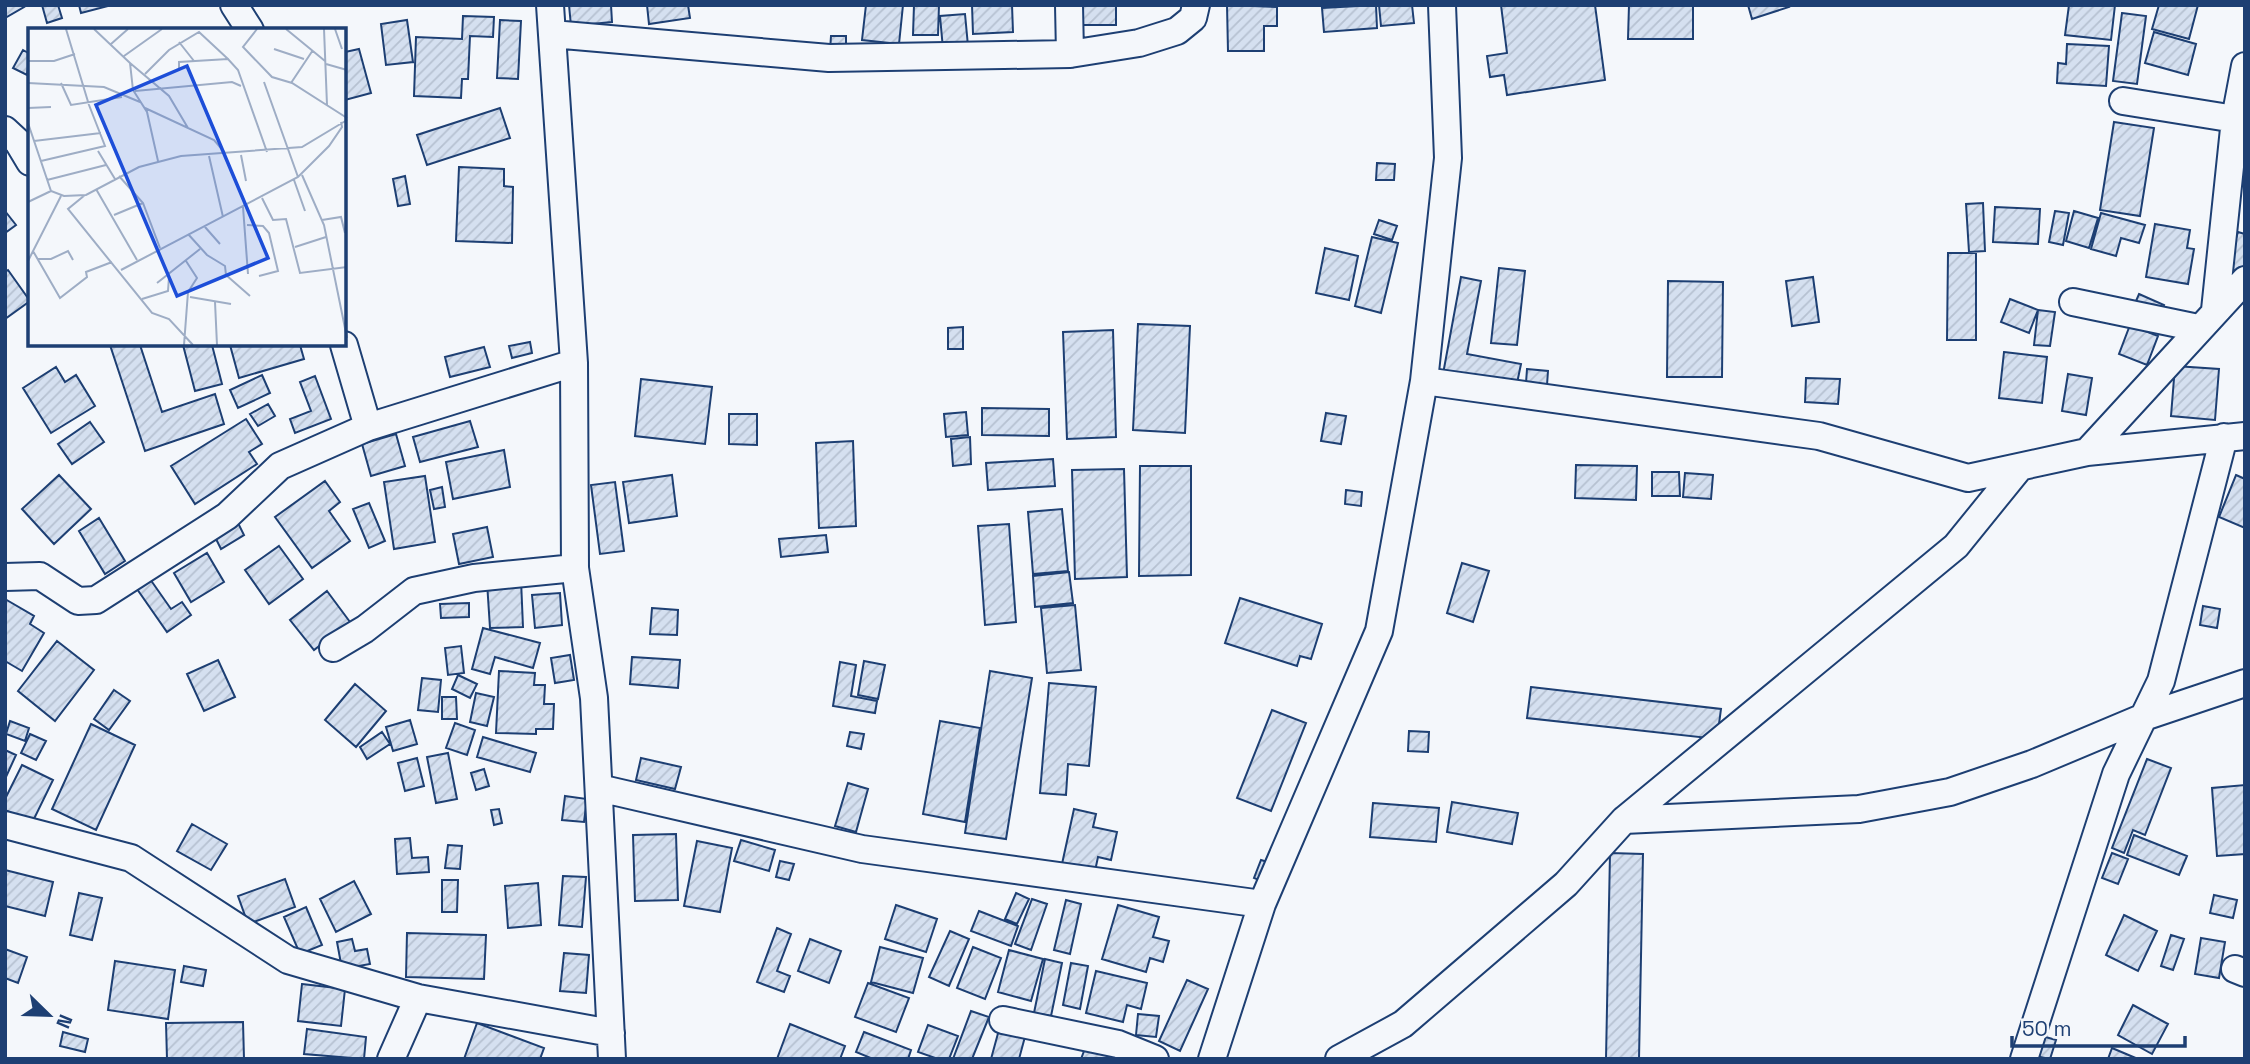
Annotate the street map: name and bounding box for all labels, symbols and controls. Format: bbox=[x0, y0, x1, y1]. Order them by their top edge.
inset map bbox=[28, 28, 346, 346]
north arrow bbox=[14, 980, 84, 1050]
scale bar bbox=[2012, 1004, 2185, 1048]
text: N bbox=[50, 1011, 78, 1032]
text: 50 m bbox=[2022, 1015, 2072, 1042]

